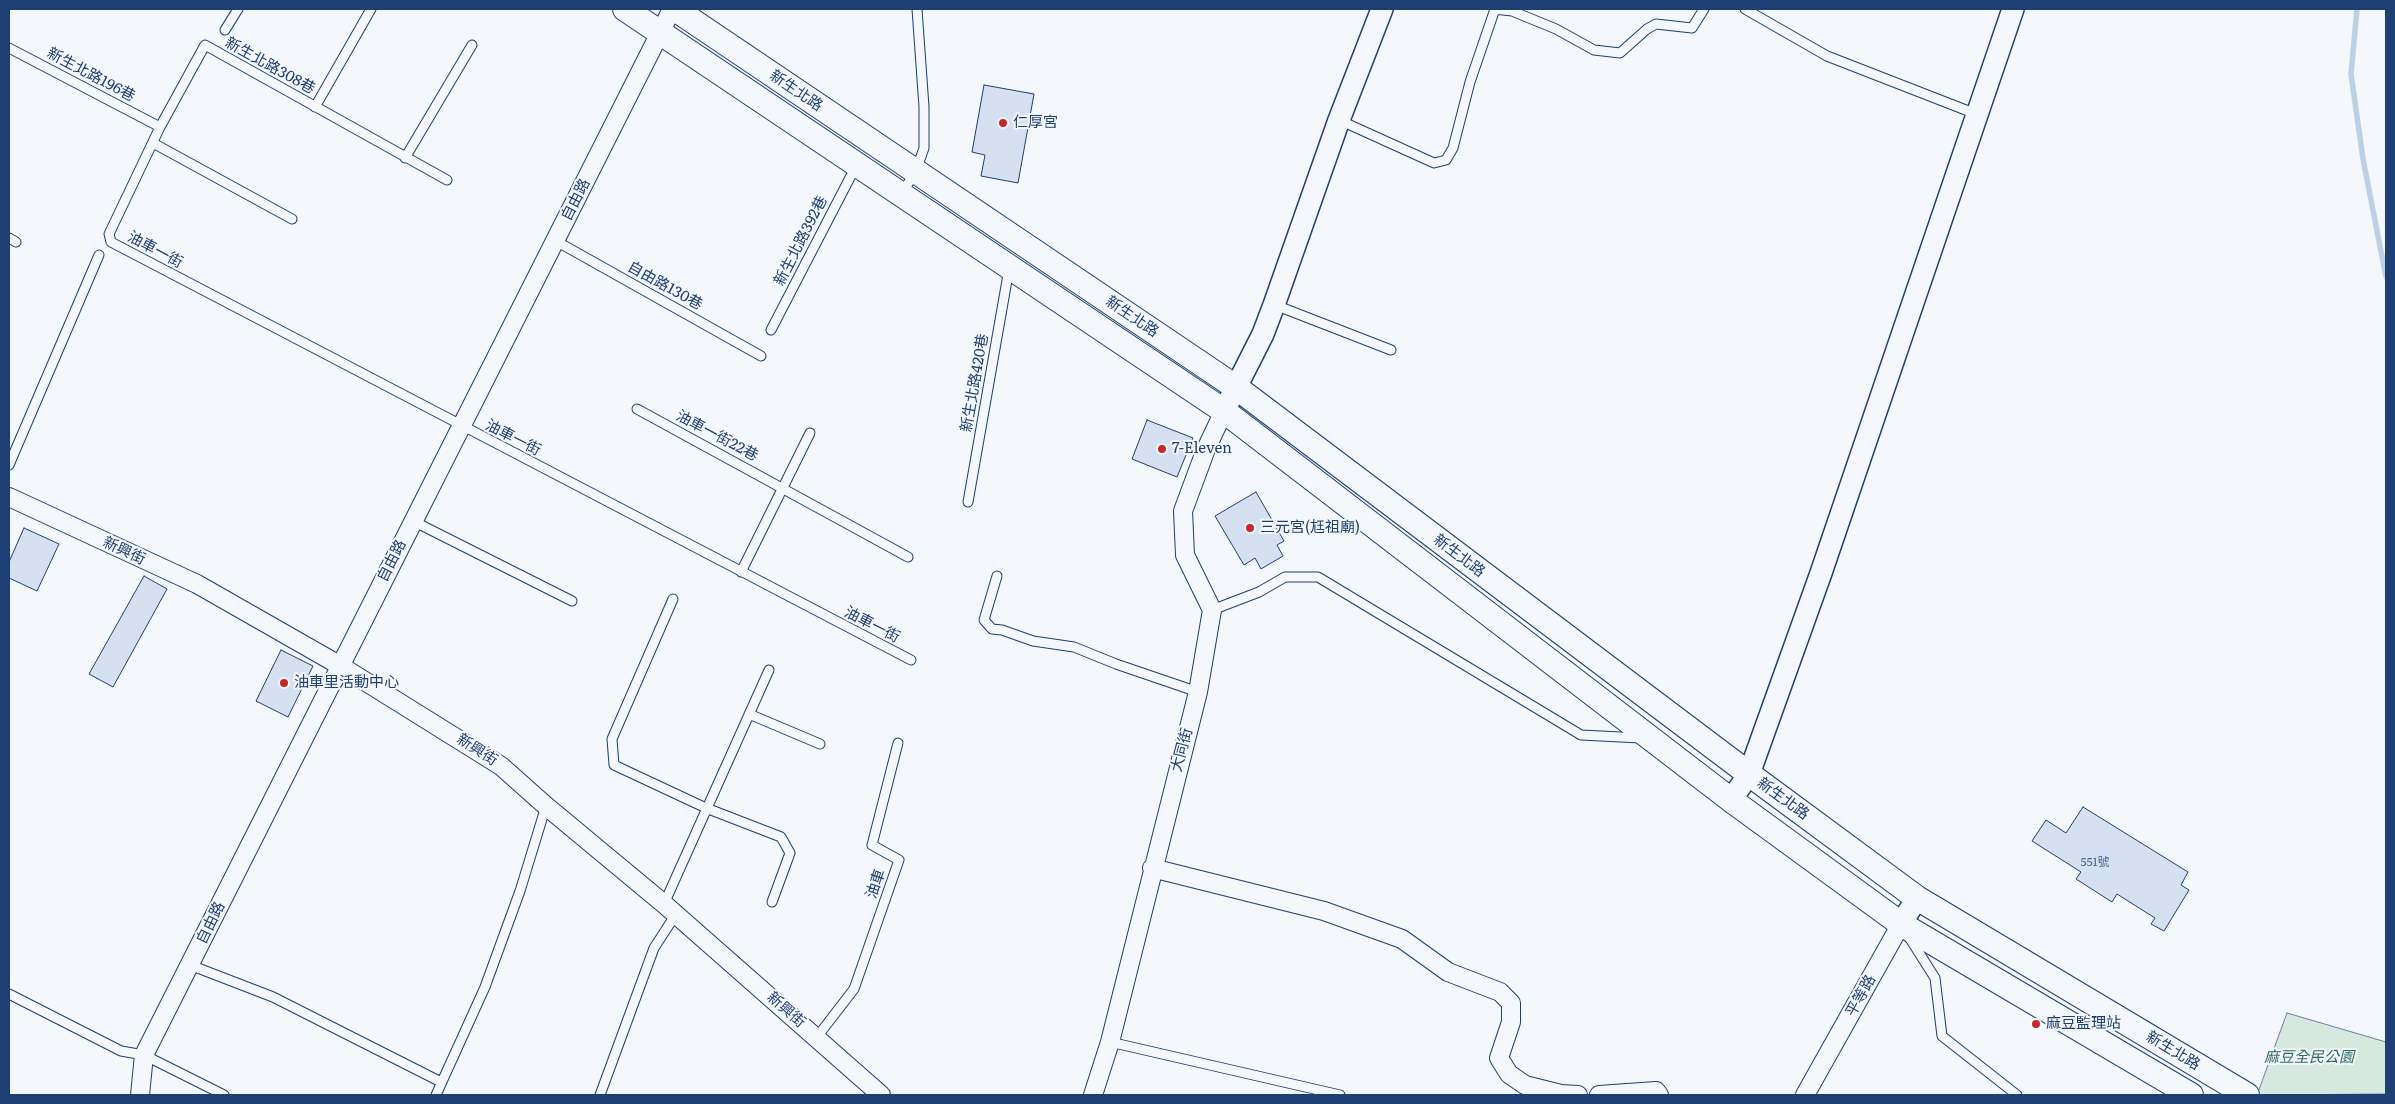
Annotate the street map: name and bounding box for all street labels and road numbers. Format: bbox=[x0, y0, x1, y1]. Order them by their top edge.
street label: 新生北路308巷 bbox=[222, 34, 318, 98]
street label: 新生北路196巷 bbox=[44, 44, 138, 106]
street label: 新生北路 bbox=[766, 67, 826, 115]
street label: 自由路 bbox=[558, 176, 594, 224]
street label: 新生北路392巷 bbox=[771, 193, 831, 289]
street label: 油車一街 bbox=[124, 228, 186, 272]
street label: 自由路130巷 bbox=[624, 258, 706, 314]
street label: 新生北路 bbox=[1102, 293, 1162, 341]
street label: 新生北路420巷 bbox=[957, 332, 993, 434]
street label: 油車一街22巷 bbox=[673, 407, 761, 465]
street label: 油車一街 bbox=[482, 416, 544, 460]
street label: 新生北路 bbox=[1430, 531, 1488, 581]
street label: 新興街 bbox=[100, 533, 148, 569]
street label: 自由路 bbox=[374, 537, 410, 585]
street label: 油車一街 bbox=[841, 603, 903, 647]
street label: 大同街 bbox=[1167, 726, 1197, 774]
street label: 新興街 bbox=[453, 730, 501, 770]
street label: 新生北路 bbox=[1753, 774, 1813, 824]
street label: 油車 bbox=[863, 867, 889, 901]
street label: 自由路 bbox=[193, 899, 229, 947]
street label: 平等路 bbox=[1842, 972, 1880, 1020]
street label: 新興街 bbox=[763, 988, 809, 1032]
street label: 新生北路 bbox=[2143, 1028, 2203, 1074]

